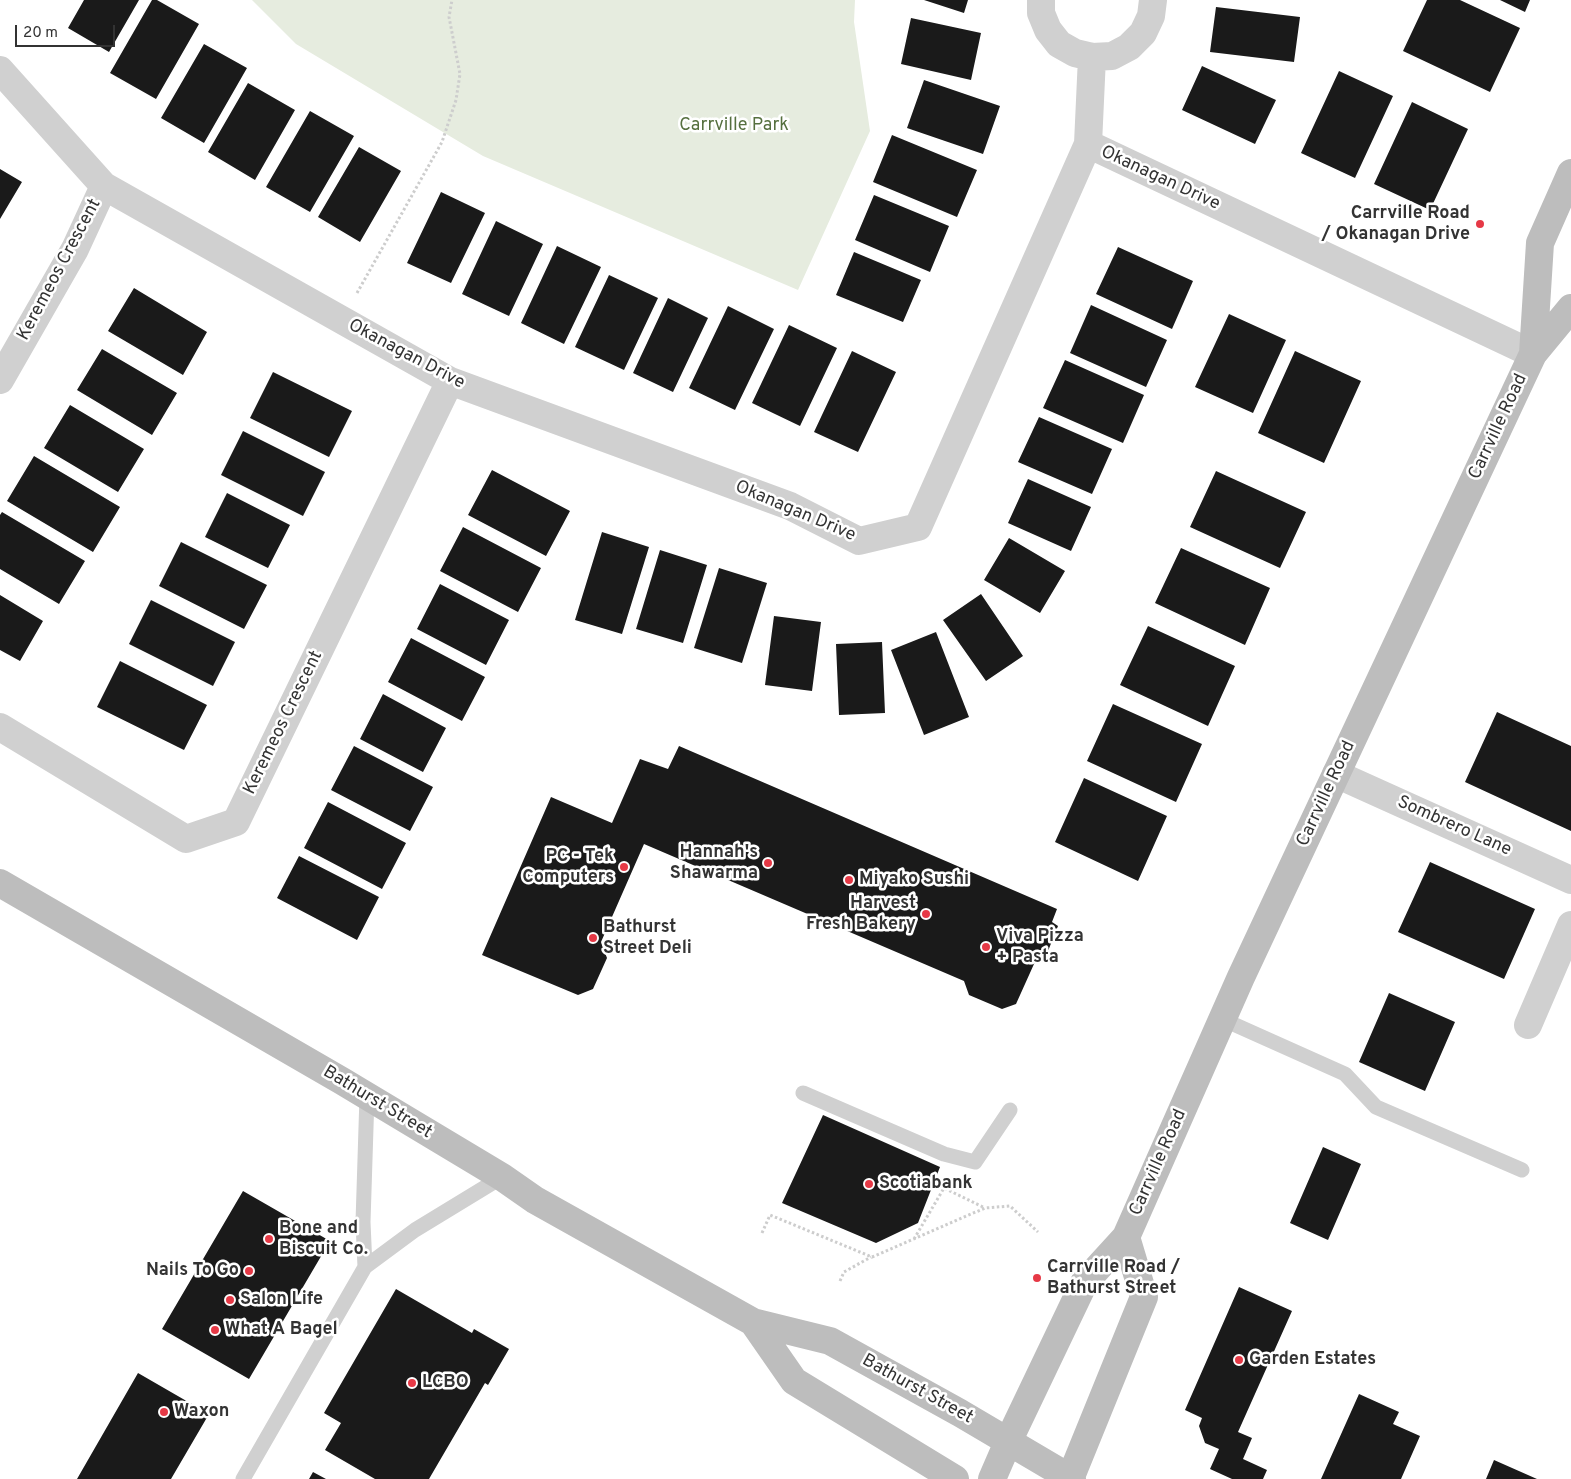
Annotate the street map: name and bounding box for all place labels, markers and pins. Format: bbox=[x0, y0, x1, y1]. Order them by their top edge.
place label: Carrville Road / Okanagan Drive bbox=[1322, 203, 1470, 245]
marker: Carrville Road / Okanagan Drive bbox=[1474, 218, 1486, 230]
place label: Hannah's Shawarma bbox=[670, 842, 758, 884]
place label: PC - Tek Computers bbox=[522, 846, 614, 889]
marker: Hannah's Shawarma bbox=[762, 857, 774, 869]
marker: PC - Tek Computers bbox=[618, 861, 630, 873]
place label: Miyako Sushi bbox=[859, 869, 969, 891]
marker: Miyako Sushi bbox=[843, 874, 855, 886]
place label: Harvest Fresh Bakery bbox=[806, 893, 916, 936]
marker: Harvest Fresh Bakery bbox=[920, 908, 932, 920]
place label: Bathurst Street Deli bbox=[603, 917, 692, 960]
place label: Viva Pizza + Pasta bbox=[996, 926, 1084, 969]
marker: Bathurst Street Deli bbox=[587, 932, 599, 944]
marker: Viva Pizza + Pasta bbox=[980, 941, 992, 953]
place label: Scotiabank bbox=[879, 1173, 973, 1195]
marker: Scotiabank bbox=[863, 1178, 875, 1190]
place label: Bone and Biscuit Co. bbox=[279, 1218, 368, 1260]
marker: Bone and Biscuit Co. bbox=[263, 1233, 275, 1245]
place label: Carrville Road / Bathurst Street bbox=[1047, 1257, 1180, 1300]
place label: Nails To Go bbox=[146, 1260, 239, 1282]
marker: Nails To Go bbox=[243, 1265, 255, 1277]
marker: Carrville Road / Bathurst Street bbox=[1031, 1272, 1043, 1284]
place label: Salon Life bbox=[240, 1289, 323, 1311]
marker: Salon Life bbox=[224, 1294, 236, 1306]
place label: What A Bagel bbox=[225, 1319, 338, 1341]
marker: What A Bagel bbox=[209, 1324, 221, 1336]
place label: Garden Estates bbox=[1249, 1349, 1376, 1371]
marker: Garden Estates bbox=[1233, 1354, 1245, 1366]
place label: LCBO bbox=[422, 1372, 469, 1394]
marker: LCBO bbox=[406, 1377, 418, 1389]
place label: Waxon bbox=[174, 1401, 229, 1423]
marker: Waxon bbox=[158, 1406, 170, 1418]

